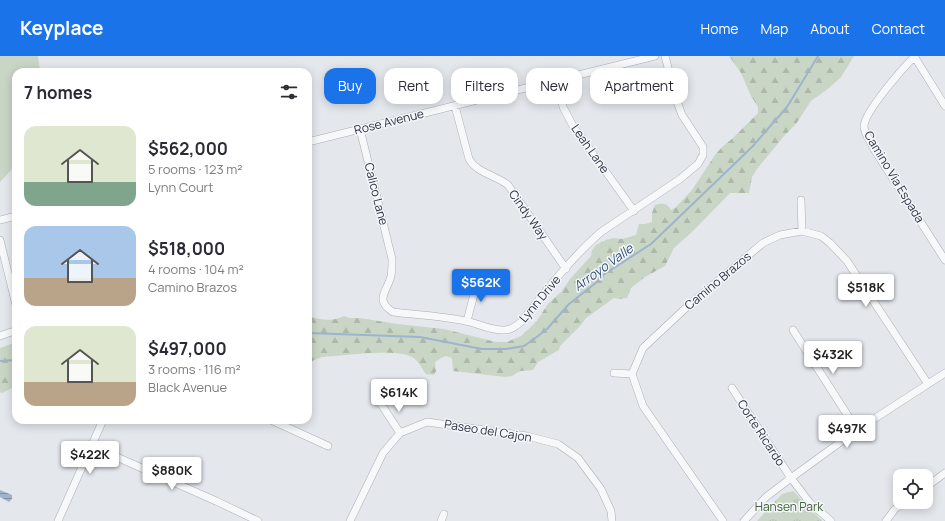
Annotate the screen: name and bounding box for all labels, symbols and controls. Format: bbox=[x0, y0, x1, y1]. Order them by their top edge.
text: Keyplace bbox=[20, 15, 103, 41]
text: Home bbox=[701, 19, 738, 38]
text: Map bbox=[760, 19, 788, 38]
text: About bbox=[810, 19, 850, 38]
text: Contact bbox=[872, 19, 925, 38]
chip: Buy bbox=[324, 68, 376, 104]
chip: Rent bbox=[384, 68, 443, 104]
chip: Filters bbox=[451, 68, 518, 104]
chip: New bbox=[526, 68, 582, 104]
chip: Apartment bbox=[590, 68, 688, 104]
text: 7 homes bbox=[24, 81, 92, 104]
icon: filters bbox=[278, 81, 300, 103]
street label: Rose Avenue bbox=[352, 105, 426, 138]
street label: Leah Lane bbox=[567, 121, 613, 177]
street label: Camino Via Espada bbox=[860, 128, 929, 226]
text: $562,000 bbox=[148, 137, 228, 160]
icon: home bbox=[56, 142, 104, 190]
text: 5 rooms · 123 m² bbox=[148, 160, 243, 178]
street label: Calico Lane bbox=[361, 161, 392, 227]
text: Lynn Court bbox=[148, 178, 214, 196]
street label: Cindy Way bbox=[505, 186, 552, 244]
text: $518,000 bbox=[148, 237, 225, 260]
water label: Arroyo Valle bbox=[569, 238, 638, 295]
icon: home bbox=[56, 242, 104, 290]
street label: Camino Brazos bbox=[681, 248, 755, 314]
text: 4 rooms · 104 m² bbox=[148, 260, 244, 278]
pin: $562K bbox=[453, 269, 509, 303]
street label: Lynn Drive bbox=[515, 272, 564, 326]
text: $562K bbox=[461, 273, 501, 291]
pin: $518K bbox=[838, 274, 894, 308]
text: Camino Brazos bbox=[148, 278, 237, 296]
text: $518K bbox=[847, 278, 885, 296]
text: $497,000 bbox=[148, 337, 227, 360]
pin: $432K bbox=[805, 341, 861, 375]
icon: home bbox=[56, 342, 104, 390]
text: $432K bbox=[813, 345, 853, 363]
text: 3 rooms · 116 m² bbox=[148, 360, 241, 378]
text: Black Avenue bbox=[148, 378, 227, 396]
pin: $614K bbox=[371, 379, 427, 413]
text: $614K bbox=[380, 383, 418, 401]
street label: Corte Ricardo bbox=[734, 396, 789, 469]
street label: Paseo del Cajon bbox=[443, 415, 533, 446]
pin: $497K bbox=[819, 415, 875, 449]
text: $497K bbox=[827, 419, 867, 437]
pin: $422K bbox=[62, 441, 118, 475]
text: $422K bbox=[70, 445, 110, 463]
pin: $880K bbox=[144, 457, 200, 491]
text: $880K bbox=[151, 461, 193, 479]
map controls bbox=[893, 469, 933, 509]
button: locate bbox=[893, 469, 933, 509]
park label: Hansen Park bbox=[755, 498, 824, 515]

